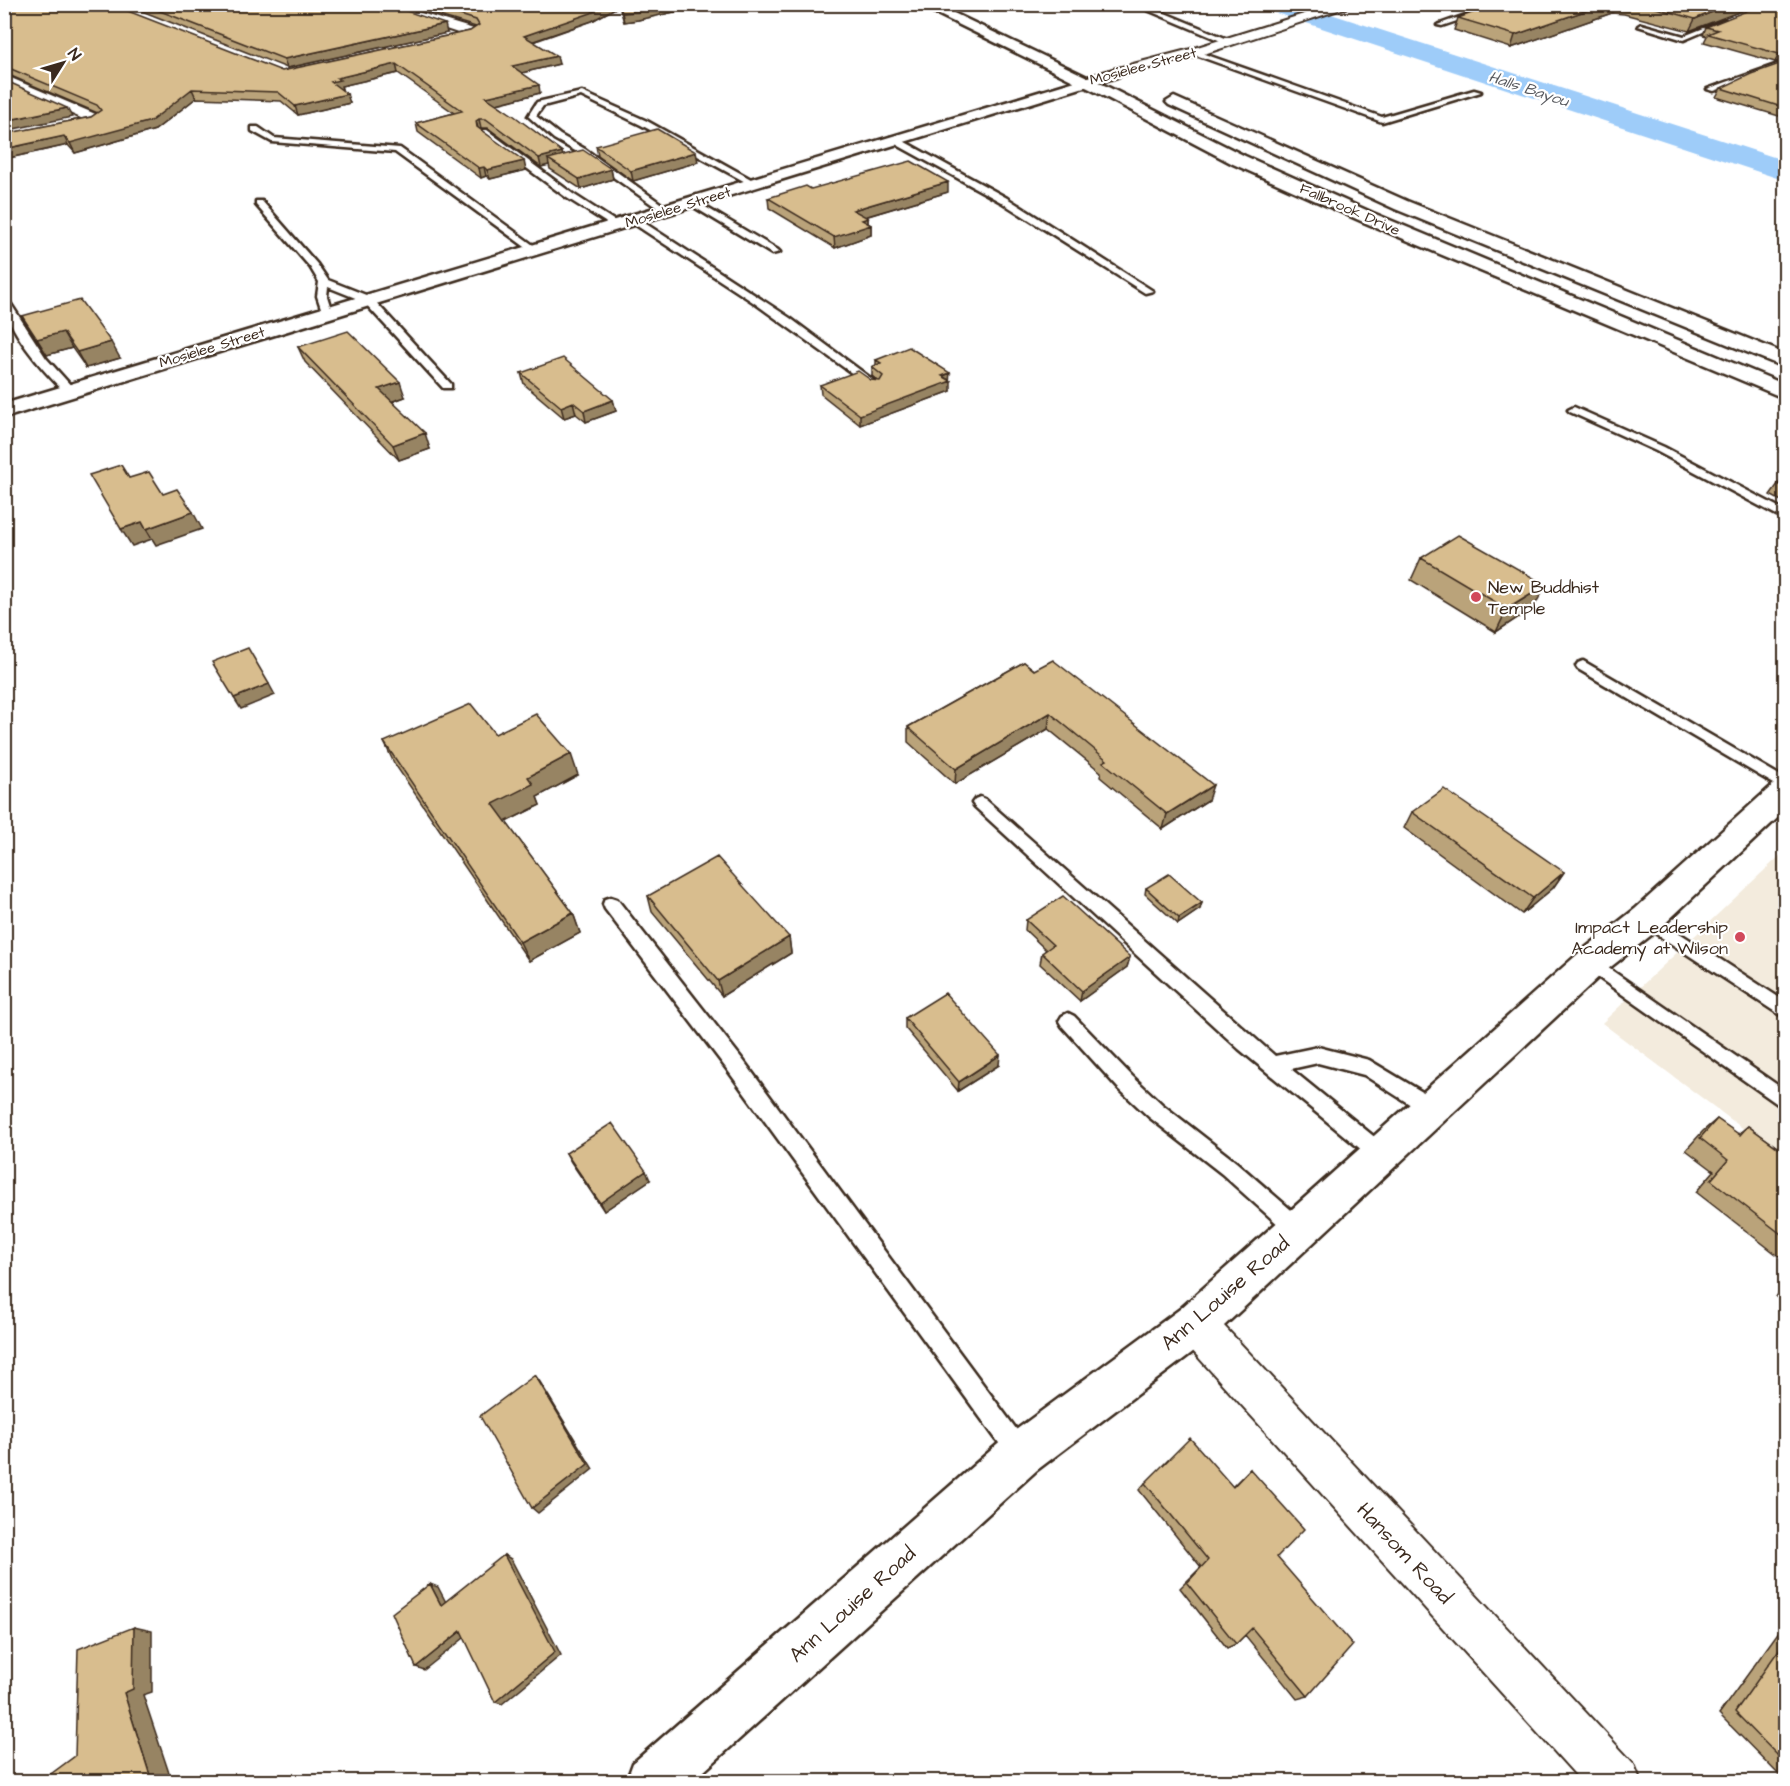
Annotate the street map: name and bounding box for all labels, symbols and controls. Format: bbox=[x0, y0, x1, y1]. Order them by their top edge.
north arrow bbox=[33, 33, 93, 93]
street label: Mosielee Street bbox=[1087, 42, 1199, 91]
text: N bbox=[62, 44, 86, 65]
water label: Halls Bayou bbox=[1486, 66, 1572, 113]
street label: Fallbrook Drive bbox=[1296, 178, 1403, 241]
street label: Mosielee Street bbox=[623, 181, 734, 234]
street label: Mosielee Street bbox=[157, 321, 268, 374]
place label: New Buddhist Temple bbox=[1488, 575, 1600, 621]
marker: New Buddhist Temple bbox=[1469, 590, 1483, 604]
place label: Impact Leadership Academy at Wilson bbox=[1572, 915, 1728, 962]
marker: Impact Leadership Academy at Wilson bbox=[1733, 930, 1747, 944]
street label: Ann Louise Road bbox=[1155, 1229, 1296, 1357]
street label: Hansom Road bbox=[1350, 1496, 1459, 1611]
street label: Ann Louise Road bbox=[783, 1539, 922, 1669]

